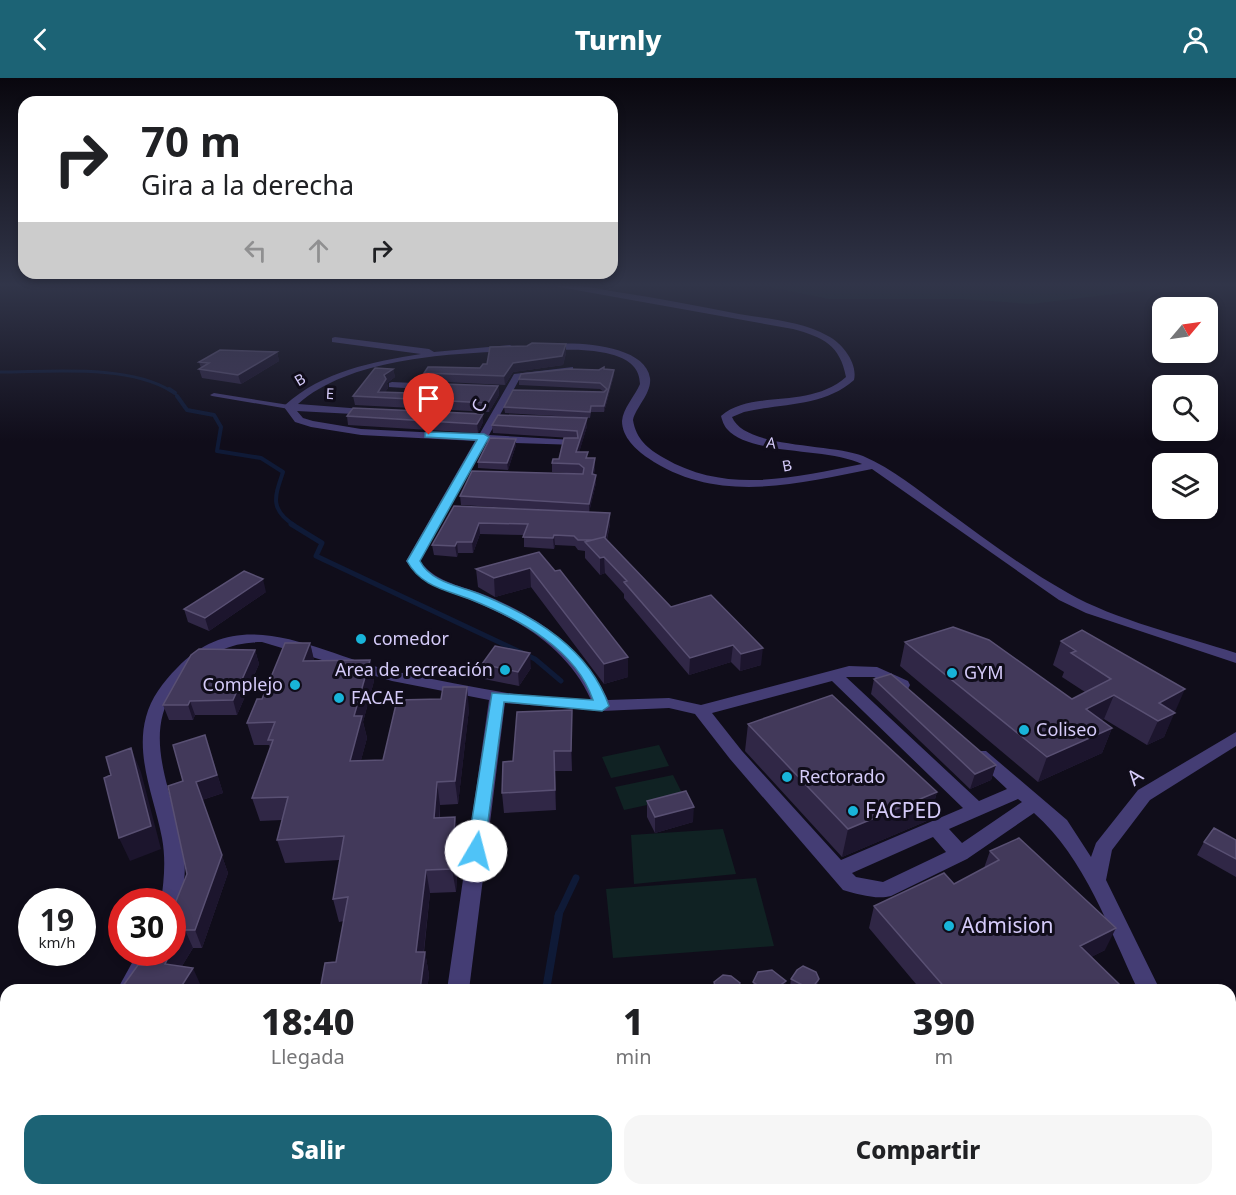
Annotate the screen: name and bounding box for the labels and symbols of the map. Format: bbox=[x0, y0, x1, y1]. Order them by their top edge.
north arrow bbox=[1152, 297, 1218, 363]
street label: B bbox=[290, 368, 309, 390]
pin bbox=[403, 373, 454, 435]
street label: E bbox=[325, 383, 335, 403]
street label: C bbox=[465, 395, 491, 416]
street label: A bbox=[765, 431, 778, 453]
street label: B bbox=[780, 454, 794, 476]
place label: comedor bbox=[373, 626, 449, 650]
marker: comedor bbox=[354, 632, 368, 646]
place label: Area de recreación bbox=[335, 657, 493, 681]
place label: GYM bbox=[964, 660, 1004, 684]
marker: Area de recreación bbox=[498, 663, 512, 677]
marker: GYM bbox=[945, 666, 959, 680]
place label: Complejo bbox=[203, 672, 283, 696]
marker: Complejo bbox=[288, 678, 302, 692]
place label: FACAE bbox=[351, 685, 404, 709]
marker: FACAE bbox=[332, 691, 346, 705]
place label: Coliseo bbox=[1036, 717, 1097, 741]
marker: Coliseo bbox=[1017, 723, 1031, 737]
street label: A bbox=[1120, 761, 1149, 791]
place label: Rectorado bbox=[799, 764, 886, 788]
marker: Rectorado bbox=[780, 770, 794, 784]
place label: FACPED bbox=[865, 796, 941, 824]
marker: FACPED bbox=[846, 804, 860, 818]
position arrow bbox=[444, 819, 508, 883]
speed limit sign: 30 bbox=[108, 888, 186, 966]
place label: Admision bbox=[961, 911, 1054, 939]
marker: Admision bbox=[942, 919, 956, 933]

